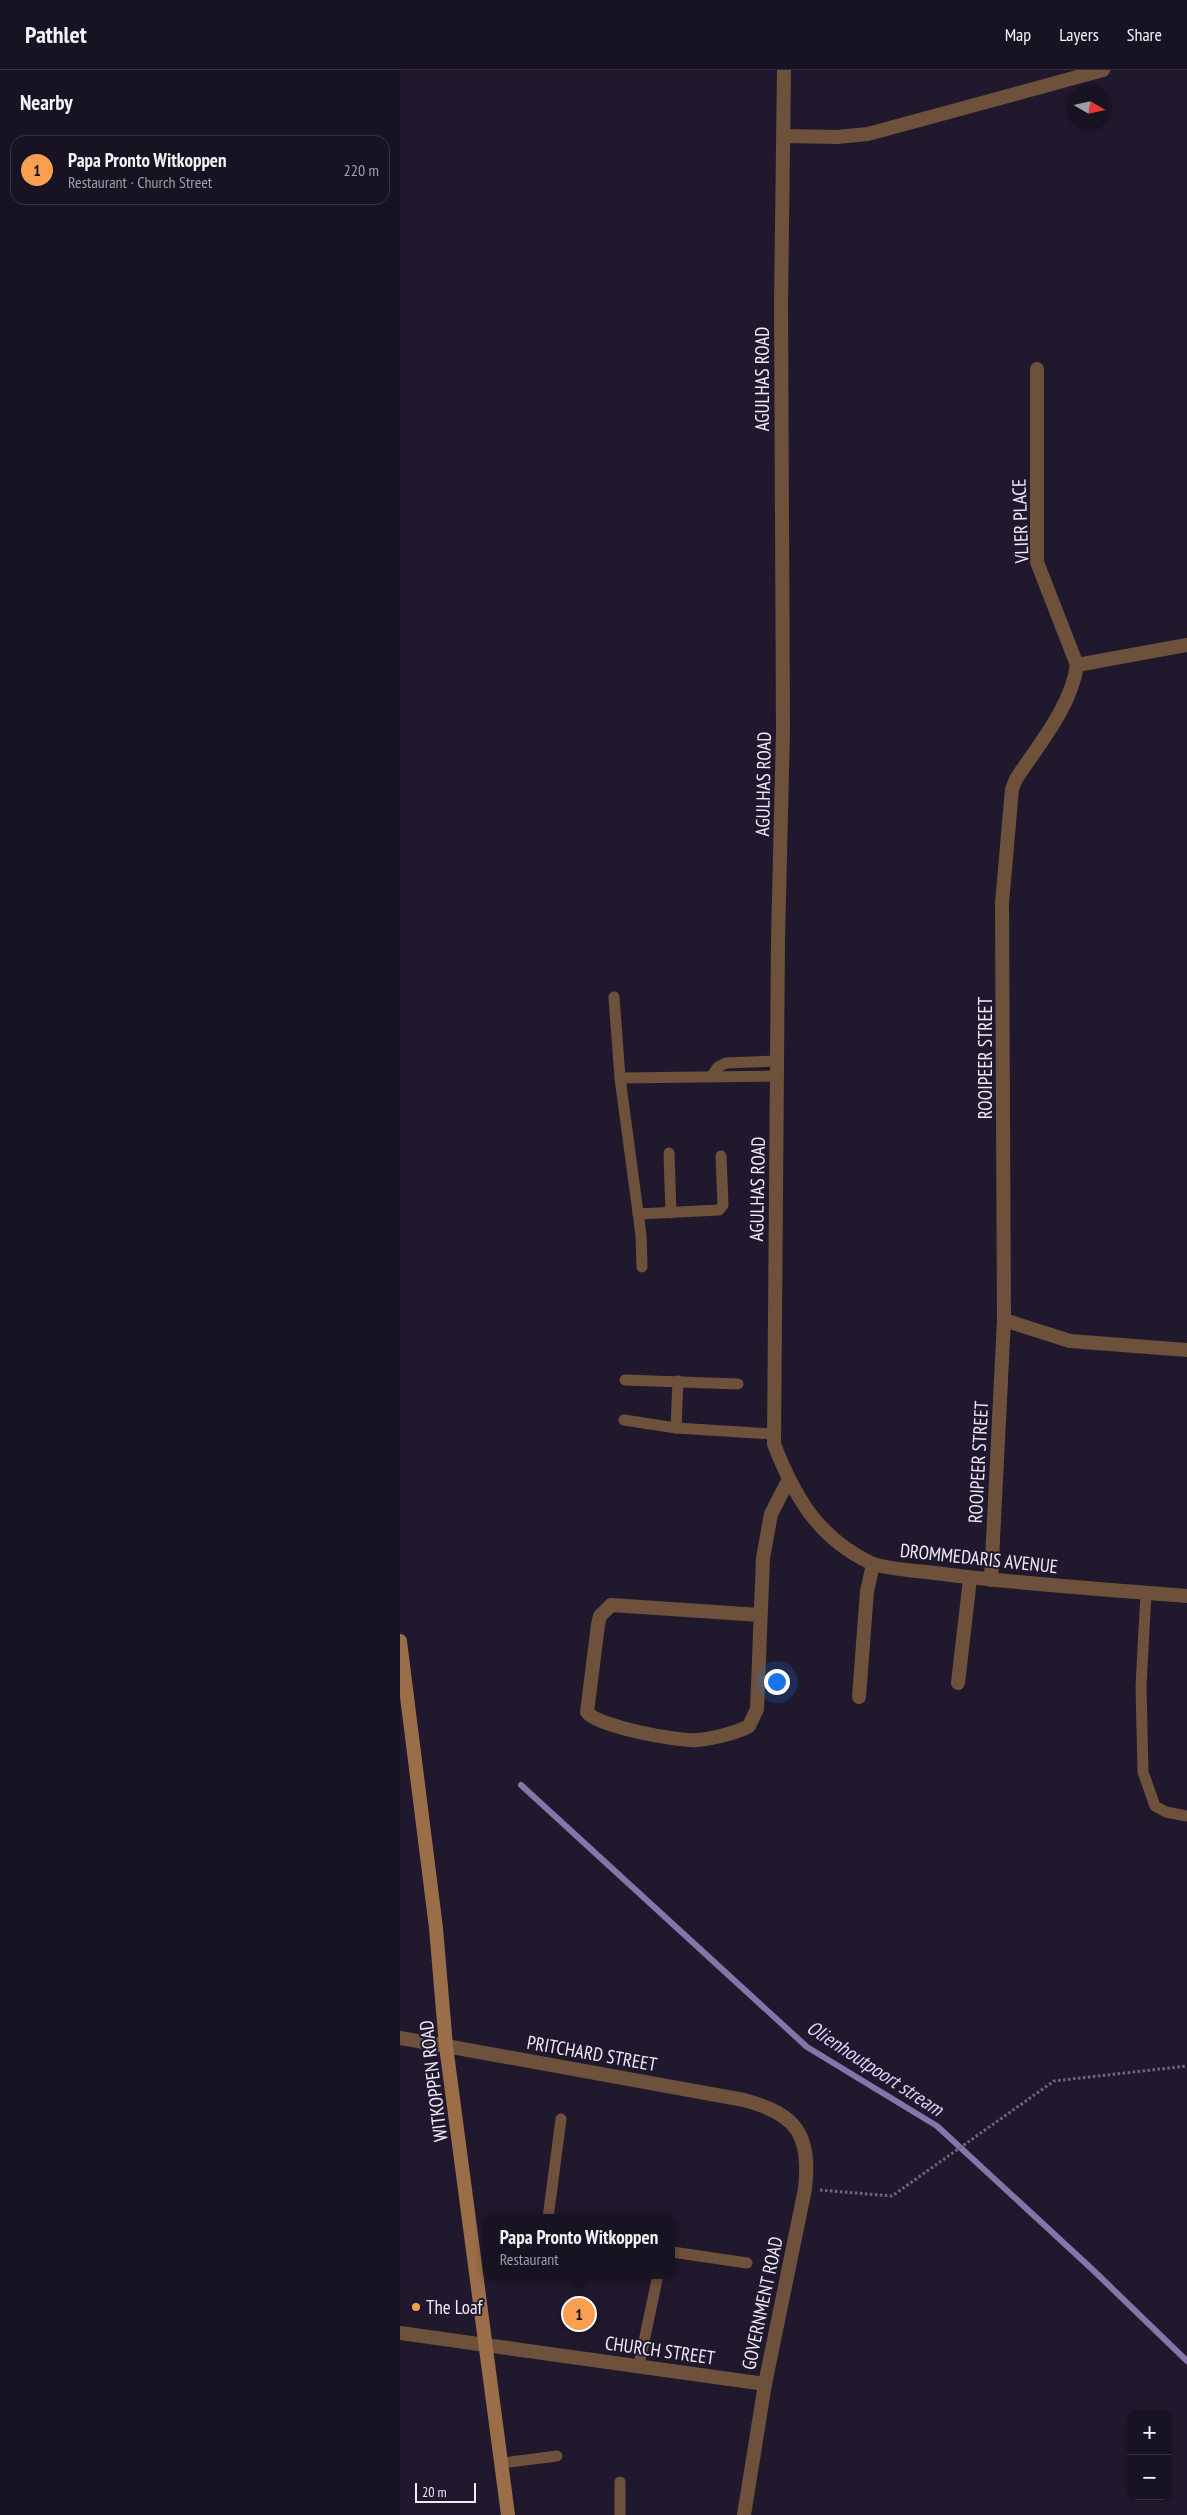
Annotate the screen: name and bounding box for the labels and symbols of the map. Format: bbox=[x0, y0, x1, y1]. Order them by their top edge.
north arrow bbox=[1067, 85, 1112, 130]
street label: AGULHAS ROAD bbox=[750, 327, 774, 431]
street label: VLIER PLACE bbox=[1007, 478, 1034, 565]
street label: AGULHAS ROAD bbox=[750, 731, 776, 837]
street label: ROOIPEER STREET bbox=[973, 996, 997, 1119]
street label: AGULHAS ROAD bbox=[744, 1136, 770, 1242]
street label: ROOIPEER STREET bbox=[963, 1400, 993, 1524]
street label: DROMMEDARIS AVENUE bbox=[899, 1538, 1059, 1578]
your location bbox=[764, 1669, 790, 1695]
water label: Olienhoutpoort stream bbox=[802, 2014, 949, 2122]
street label: WITKOPPEN ROAD bbox=[414, 2019, 452, 2143]
street label: PRITCHARD STREET bbox=[525, 2030, 659, 2076]
street label: GOVERNMENT ROAD bbox=[736, 2234, 788, 2372]
place label: The Loaf bbox=[426, 2295, 484, 2319]
pin: 1 bbox=[563, 2295, 595, 2333]
marker: The Loaf bbox=[410, 2301, 422, 2313]
street label: CHURCH STREET bbox=[603, 2330, 717, 2370]
scale bar bbox=[415, 2480, 476, 2503]

